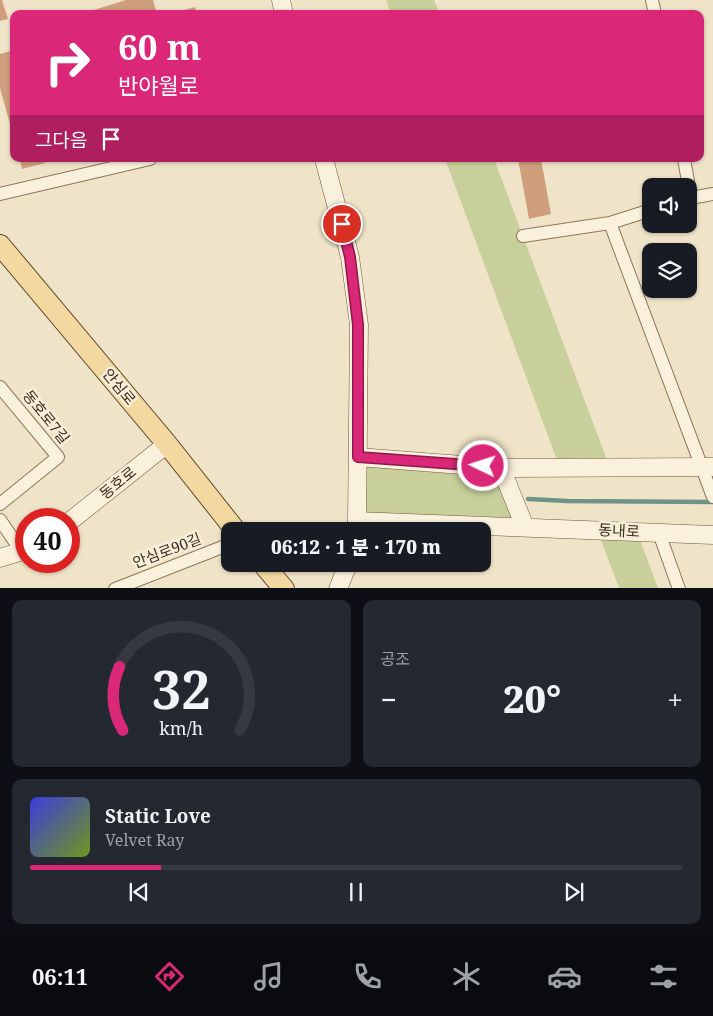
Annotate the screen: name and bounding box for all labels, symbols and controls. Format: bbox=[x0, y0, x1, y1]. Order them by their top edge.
text: 60 m bbox=[118, 23, 201, 70]
icon: right bbox=[35, 30, 100, 95]
text: 반야월로 bbox=[118, 70, 199, 100]
icon: arrive bbox=[97, 125, 125, 153]
text: 그다음 bbox=[35, 127, 87, 153]
map controls bbox=[642, 178, 697, 298]
button: sound bbox=[642, 178, 697, 233]
pin bbox=[321, 203, 363, 245]
icon: arrive bbox=[328, 210, 356, 238]
button: layers bbox=[642, 243, 697, 298]
street label: 안심로 bbox=[99, 364, 141, 409]
street label: 동호로7길 bbox=[19, 385, 75, 447]
position arrow bbox=[456, 439, 508, 491]
street label: 동호로 bbox=[95, 461, 140, 503]
speed limit sign: 40 bbox=[15, 508, 80, 573]
street label: 동내로 bbox=[598, 519, 640, 541]
street label: 안심로90길 bbox=[129, 528, 204, 572]
text: 06:12 · 1 분 · 170 m bbox=[271, 534, 441, 560]
text: 공조 bbox=[381, 648, 410, 670]
text: 32 bbox=[152, 653, 211, 724]
text: 20° bbox=[503, 672, 561, 724]
text: − bbox=[381, 680, 397, 718]
text: + bbox=[667, 680, 683, 718]
text: km/h bbox=[159, 716, 203, 740]
text: Static Love bbox=[105, 803, 211, 829]
text: Velvet Ray bbox=[105, 829, 184, 851]
icon: previous bbox=[125, 878, 153, 906]
icon: pause bbox=[342, 878, 370, 906]
icon: next bbox=[560, 878, 588, 906]
icon: directions bbox=[152, 959, 187, 994]
icon: music bbox=[251, 959, 286, 994]
icon: phone bbox=[350, 959, 385, 994]
icon: climate bbox=[449, 959, 484, 994]
icon: car bbox=[547, 959, 582, 994]
icon: filters bbox=[646, 959, 681, 994]
text: 06:11 bbox=[32, 961, 88, 991]

